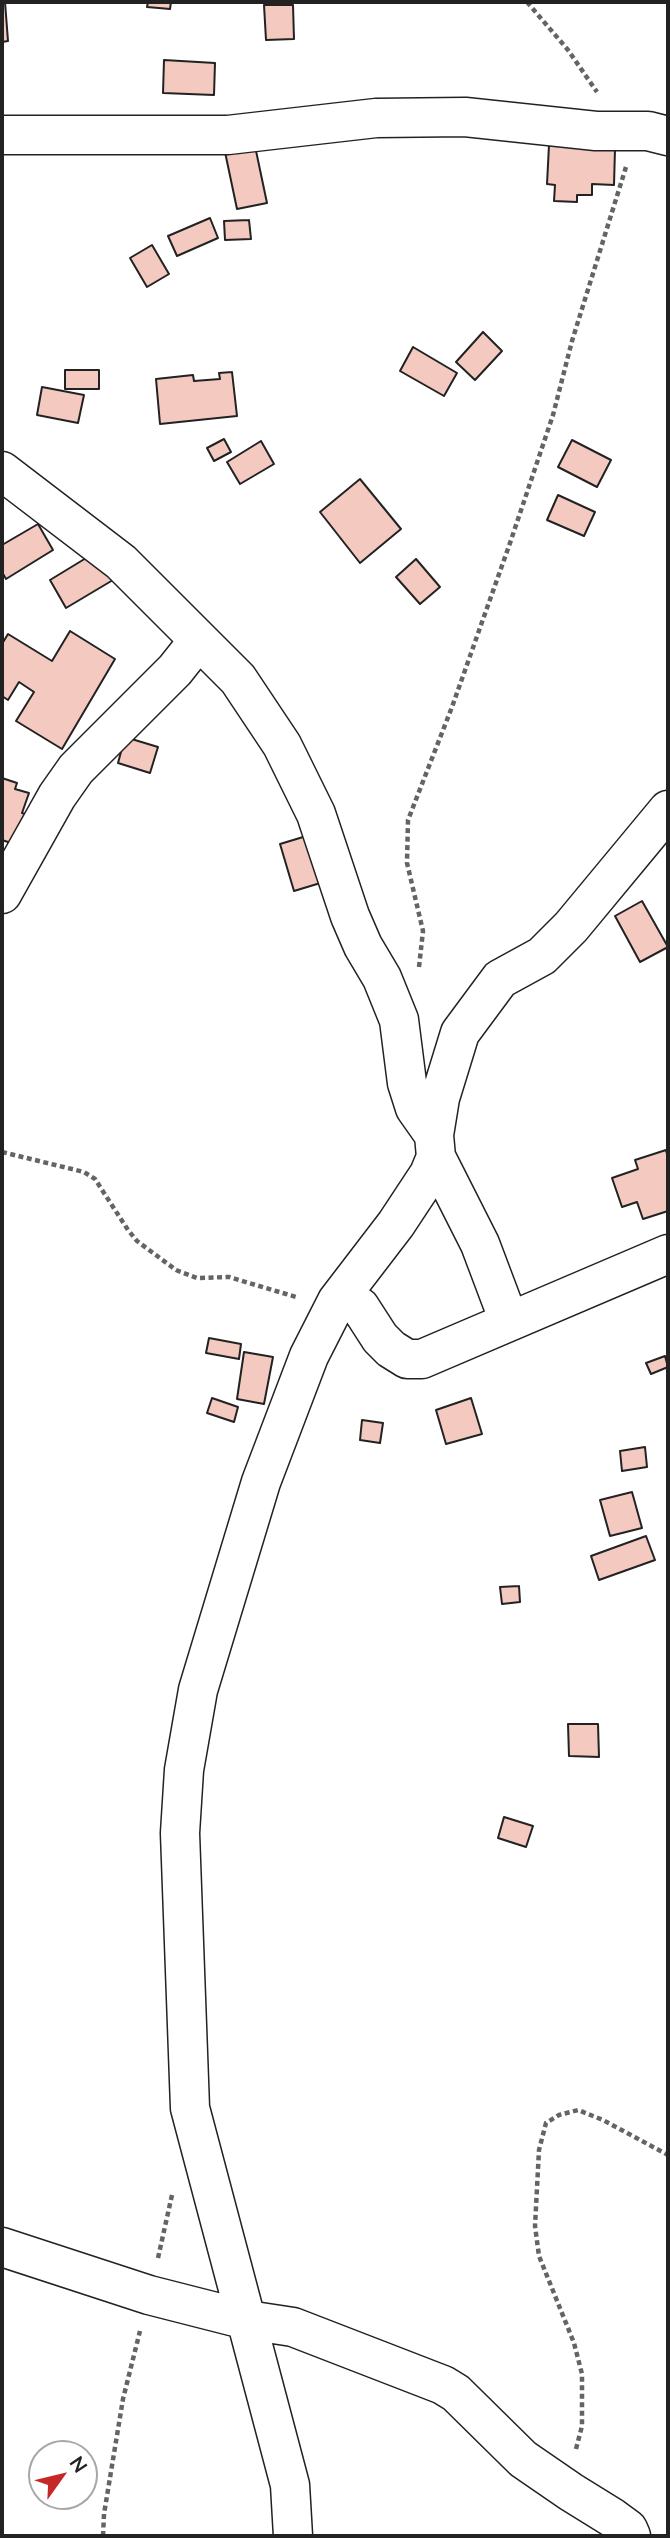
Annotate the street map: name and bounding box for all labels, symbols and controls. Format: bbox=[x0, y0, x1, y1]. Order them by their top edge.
north arrow bbox=[28, 2440, 98, 2510]
text: N bbox=[66, 2452, 93, 2477]

